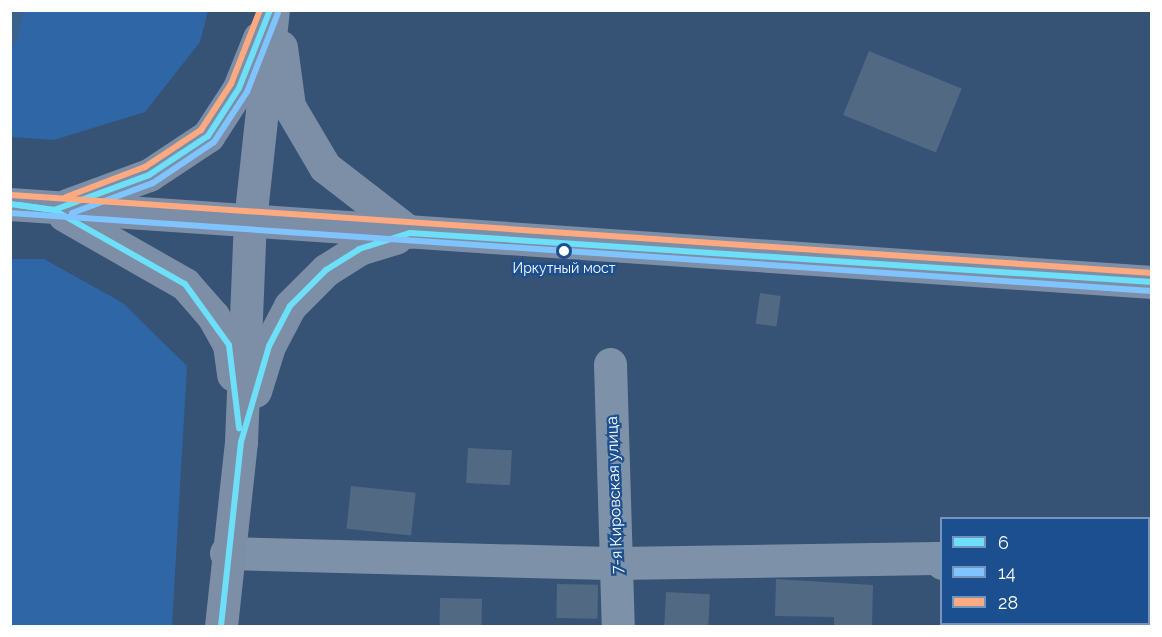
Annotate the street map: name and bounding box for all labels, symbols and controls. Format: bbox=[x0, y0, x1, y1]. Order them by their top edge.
marker: Иркутный мост bbox=[558, 245, 570, 257]
place label: Иркутный мост bbox=[513, 260, 615, 276]
street label: 7-я Кировская улица bbox=[603, 416, 627, 574]
legend bbox=[940, 517, 1150, 625]
text: 6 bbox=[998, 532, 1009, 553]
text: 14 bbox=[998, 562, 1016, 583]
text: 28 bbox=[998, 592, 1018, 613]

